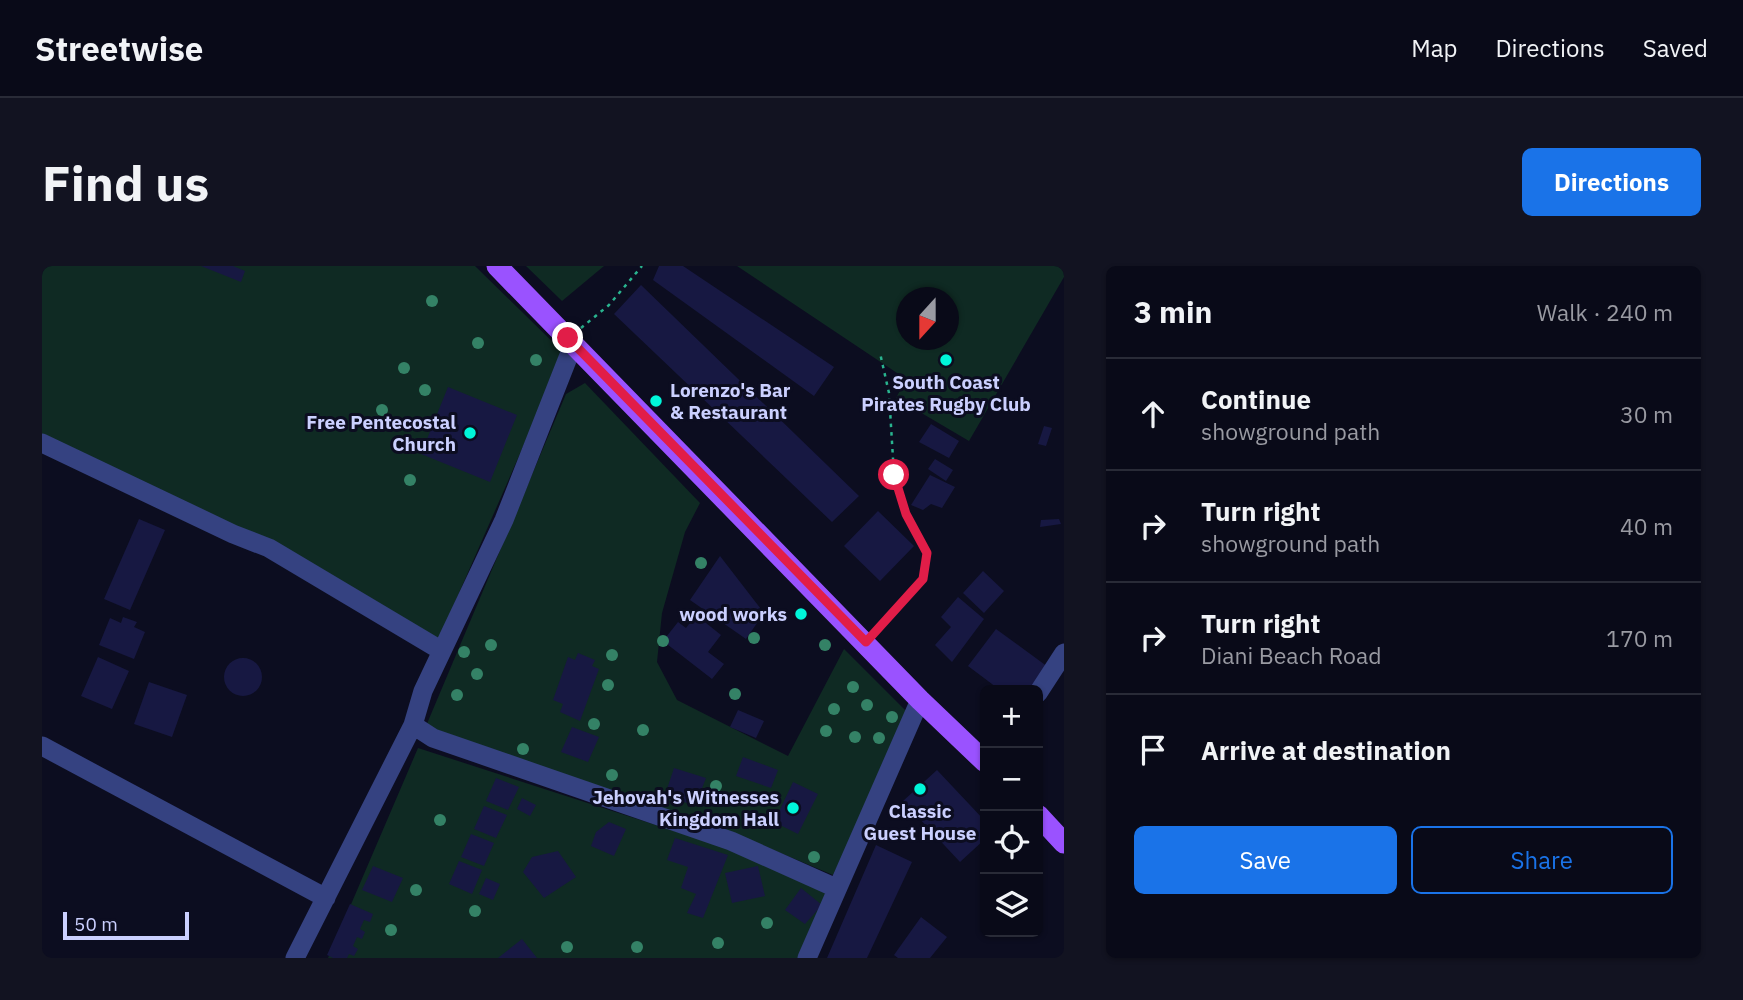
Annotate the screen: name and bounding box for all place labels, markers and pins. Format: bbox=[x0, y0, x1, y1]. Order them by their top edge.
marker: South Coast Pirates Rugby Club bbox=[938, 352, 954, 368]
place label: South Coast Pirates Rugby Club bbox=[861, 370, 1031, 416]
place label: Lorenzo's Bar & Restaurant bbox=[670, 378, 791, 424]
marker: Lorenzo's Bar & Restaurant bbox=[648, 393, 664, 409]
place label: Free Pentecostal Church bbox=[306, 410, 456, 456]
marker: Free Pentecostal Church bbox=[462, 425, 478, 441]
place label: wood works bbox=[679, 602, 787, 626]
marker: wood works bbox=[793, 606, 809, 622]
marker: Classic Guest House bbox=[912, 781, 928, 797]
place label: Jehovah's Witnesses Kingdom Hall bbox=[592, 785, 779, 831]
place label: Classic Guest House bbox=[864, 799, 976, 845]
marker: Jehovah's Witnesses Kingdom Hall bbox=[785, 800, 801, 816]

